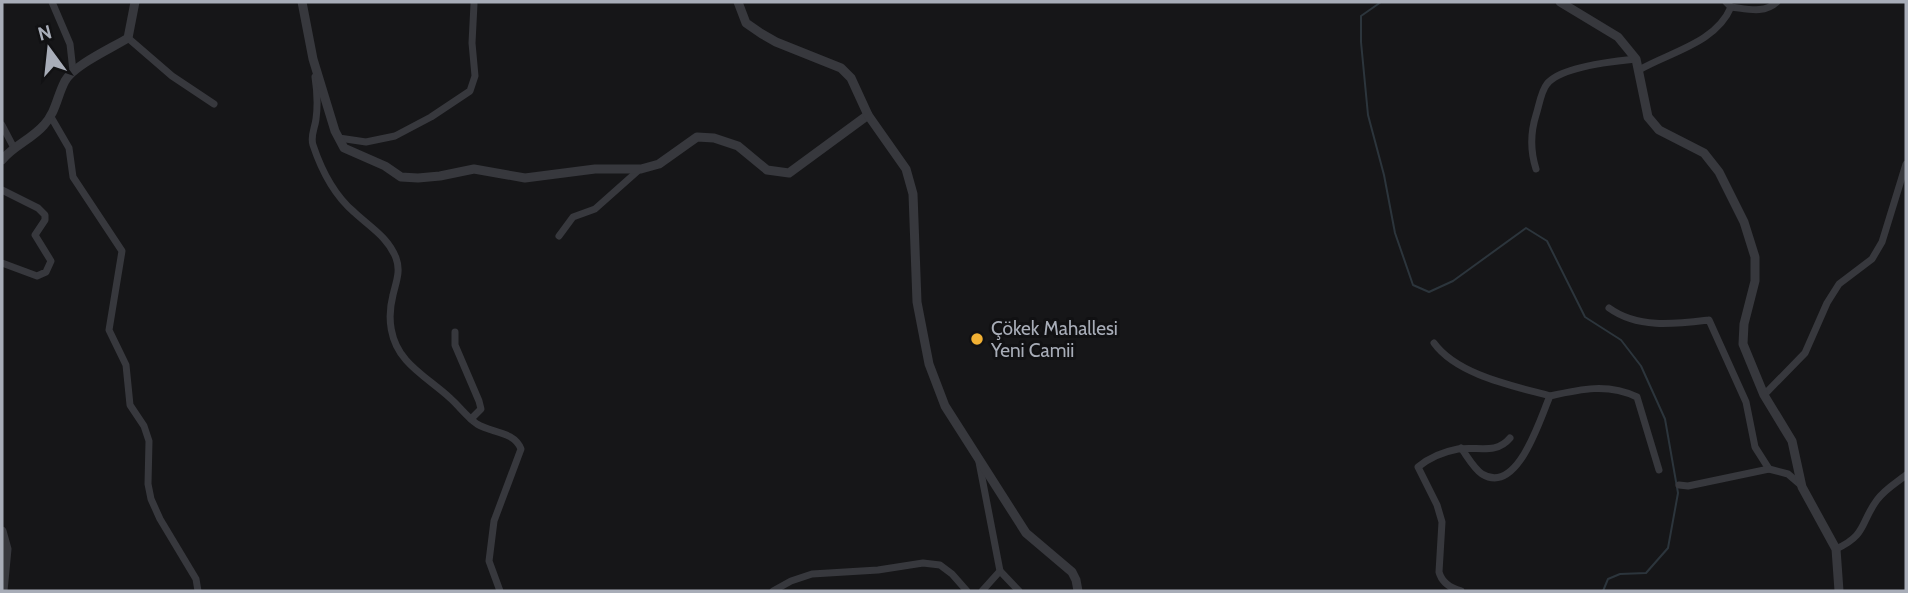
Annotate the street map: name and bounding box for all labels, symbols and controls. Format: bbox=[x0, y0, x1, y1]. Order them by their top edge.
north arrow bbox=[14, 14, 84, 84]
text: N bbox=[35, 20, 54, 46]
place label: Çökek Mahallesi Yeni Camii bbox=[990, 317, 1118, 362]
marker: Çökek Mahallesi Yeni Camii bbox=[969, 331, 985, 347]

